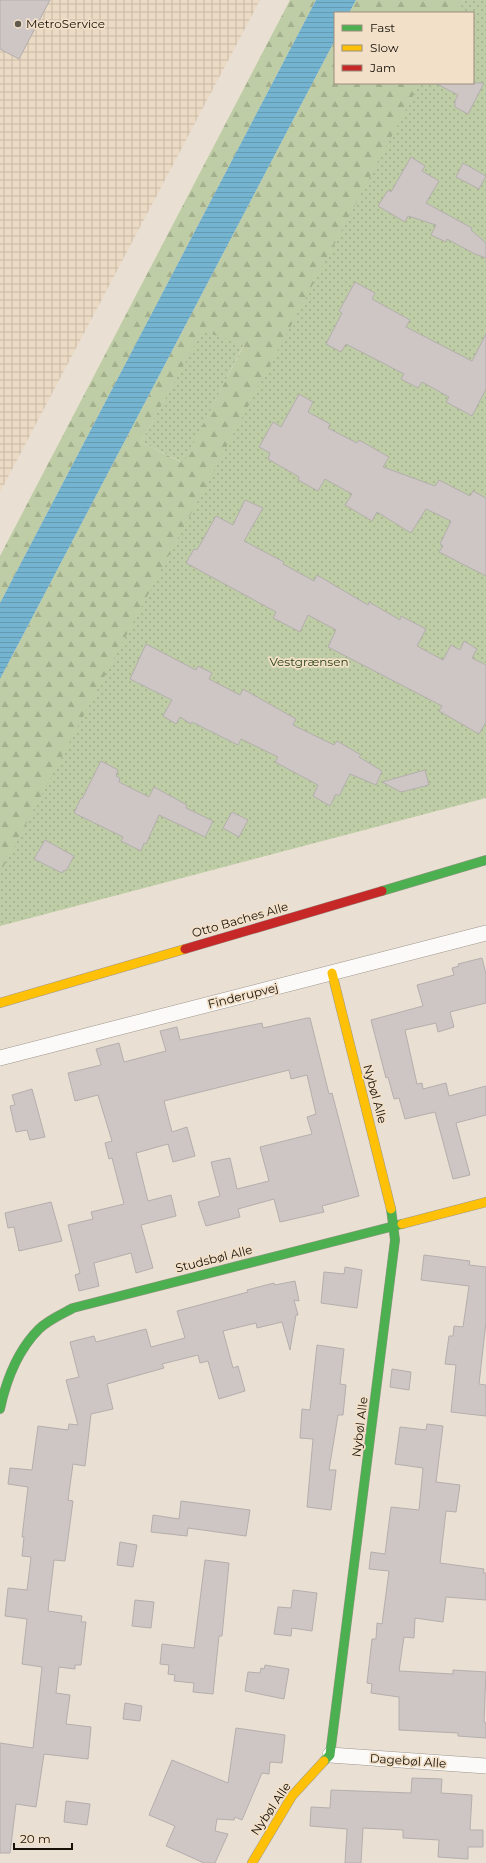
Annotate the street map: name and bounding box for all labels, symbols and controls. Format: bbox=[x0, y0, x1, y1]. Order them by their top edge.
legend bbox=[334, 12, 474, 84]
place label: MetroService bbox=[26, 16, 105, 31]
marker: MetroService bbox=[13, 19, 23, 29]
text: Fast bbox=[370, 20, 395, 35]
text: Slow bbox=[370, 40, 399, 55]
text: Jam bbox=[369, 60, 396, 75]
park label: Vestgrænsen bbox=[269, 654, 349, 669]
street label: Otto Baches Alle bbox=[190, 899, 290, 940]
street label: Finderupvej bbox=[206, 980, 280, 1011]
street label: Nybøl Alle bbox=[360, 1063, 391, 1125]
street label: Studsbøl Alle bbox=[174, 1242, 254, 1275]
street label: Nybøl Alle bbox=[348, 1396, 371, 1458]
street label: Dagebøl Alle bbox=[369, 1750, 447, 1771]
street label: Nybøl Alle bbox=[247, 1779, 294, 1838]
scale bar bbox=[14, 1825, 72, 1851]
text: 20 m bbox=[20, 1831, 51, 1846]

